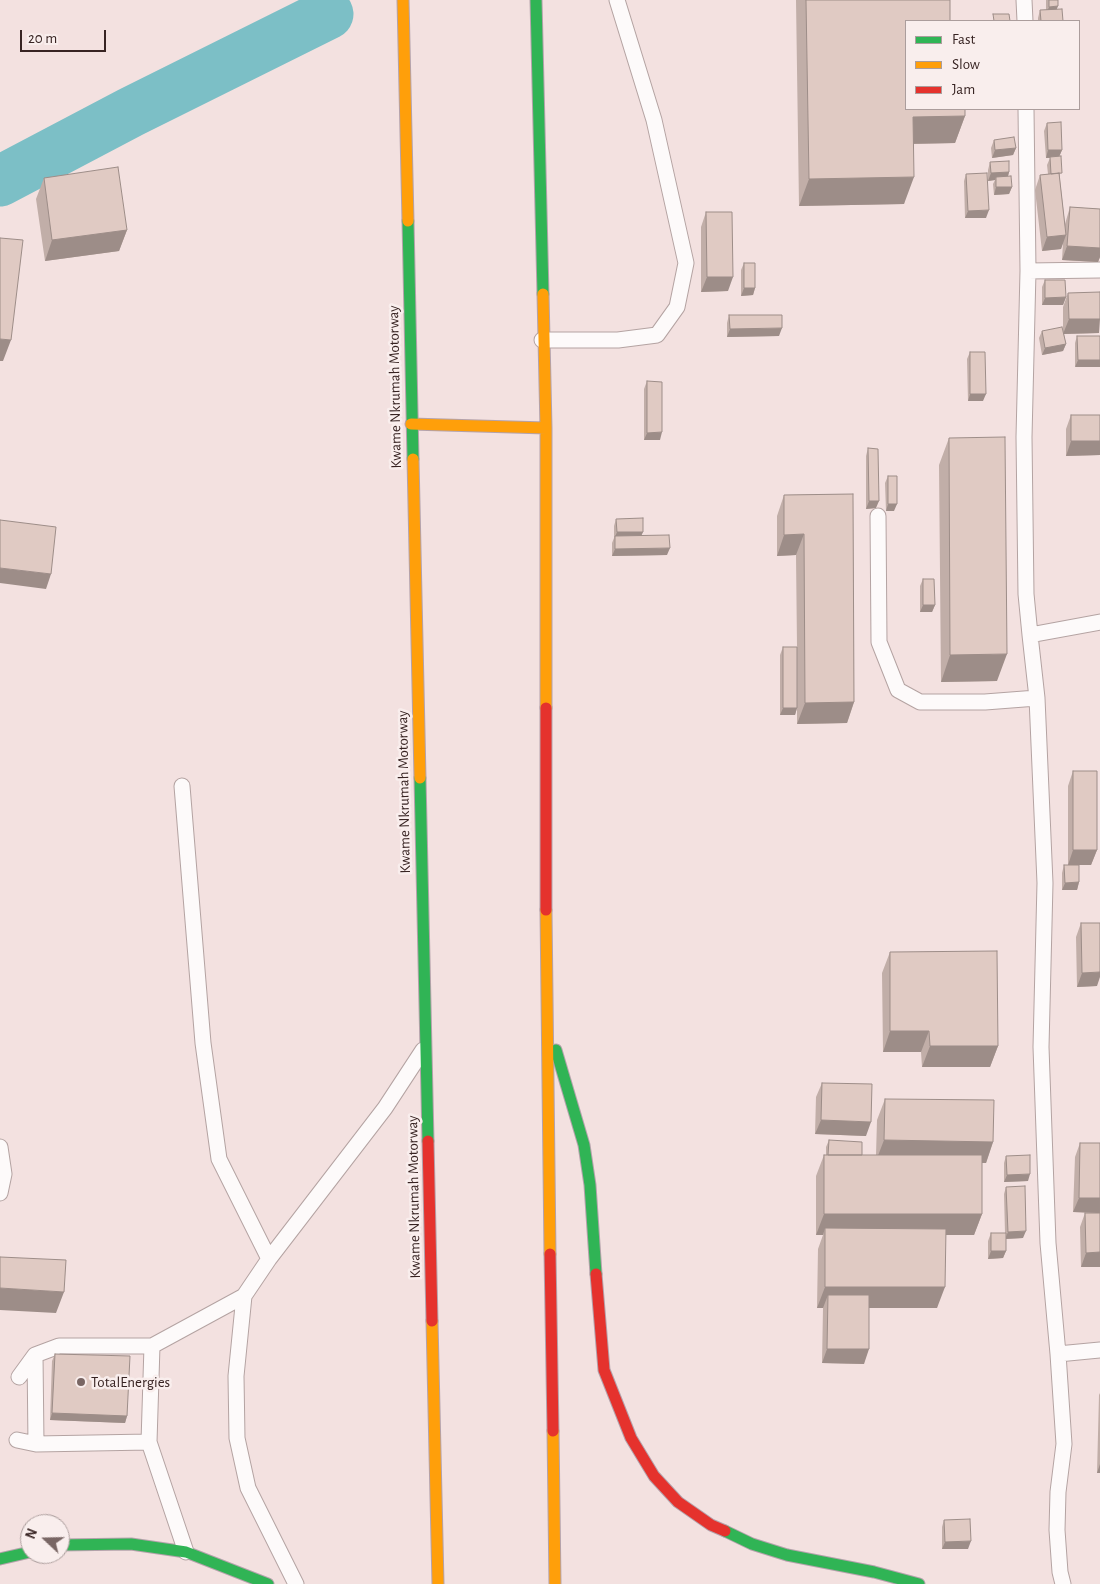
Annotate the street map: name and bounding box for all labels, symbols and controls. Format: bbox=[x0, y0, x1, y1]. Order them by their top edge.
scale bar bbox=[22, 20, 109, 52]
legend bbox=[905, 20, 1080, 110]
text: 20 m bbox=[28, 31, 57, 46]
text: Fast bbox=[952, 32, 975, 47]
text: Slow bbox=[952, 57, 980, 72]
text: Jam bbox=[952, 82, 975, 97]
street label: Kwame Nkrumah Motorway bbox=[385, 305, 405, 469]
street label: Kwame Nkrumah Motorway bbox=[394, 710, 414, 874]
street label: Kwame Nkrumah Motorway bbox=[404, 1115, 424, 1279]
place label: TotalEnergies bbox=[91, 1373, 170, 1391]
marker: TotalEnergies bbox=[75, 1376, 87, 1388]
north arrow bbox=[20, 1514, 70, 1564]
text: N bbox=[24, 1527, 40, 1541]

